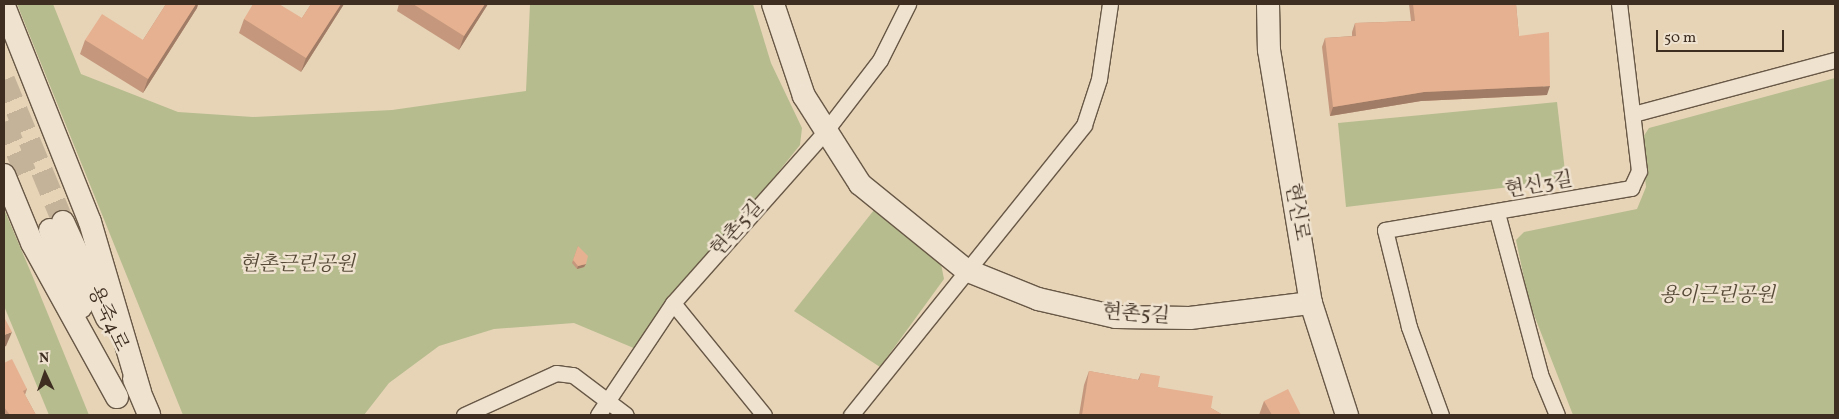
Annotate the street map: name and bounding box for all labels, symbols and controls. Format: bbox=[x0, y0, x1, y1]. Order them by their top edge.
scale bar bbox=[1659, 20, 1786, 52]
text: 50 m bbox=[1664, 28, 1696, 49]
street label: 현신3길 bbox=[1503, 168, 1575, 204]
street label: 현신로 bbox=[1279, 181, 1313, 243]
street label: 현촌5길 bbox=[706, 196, 770, 262]
park label: 현촌근린공원 bbox=[239, 253, 355, 277]
street label: 용죽4로 bbox=[81, 282, 133, 356]
park label: 용이근린공원 bbox=[1659, 284, 1775, 308]
street label: 현촌5길 bbox=[1101, 301, 1171, 329]
north arrow bbox=[20, 349, 70, 399]
text: N bbox=[39, 349, 50, 368]

